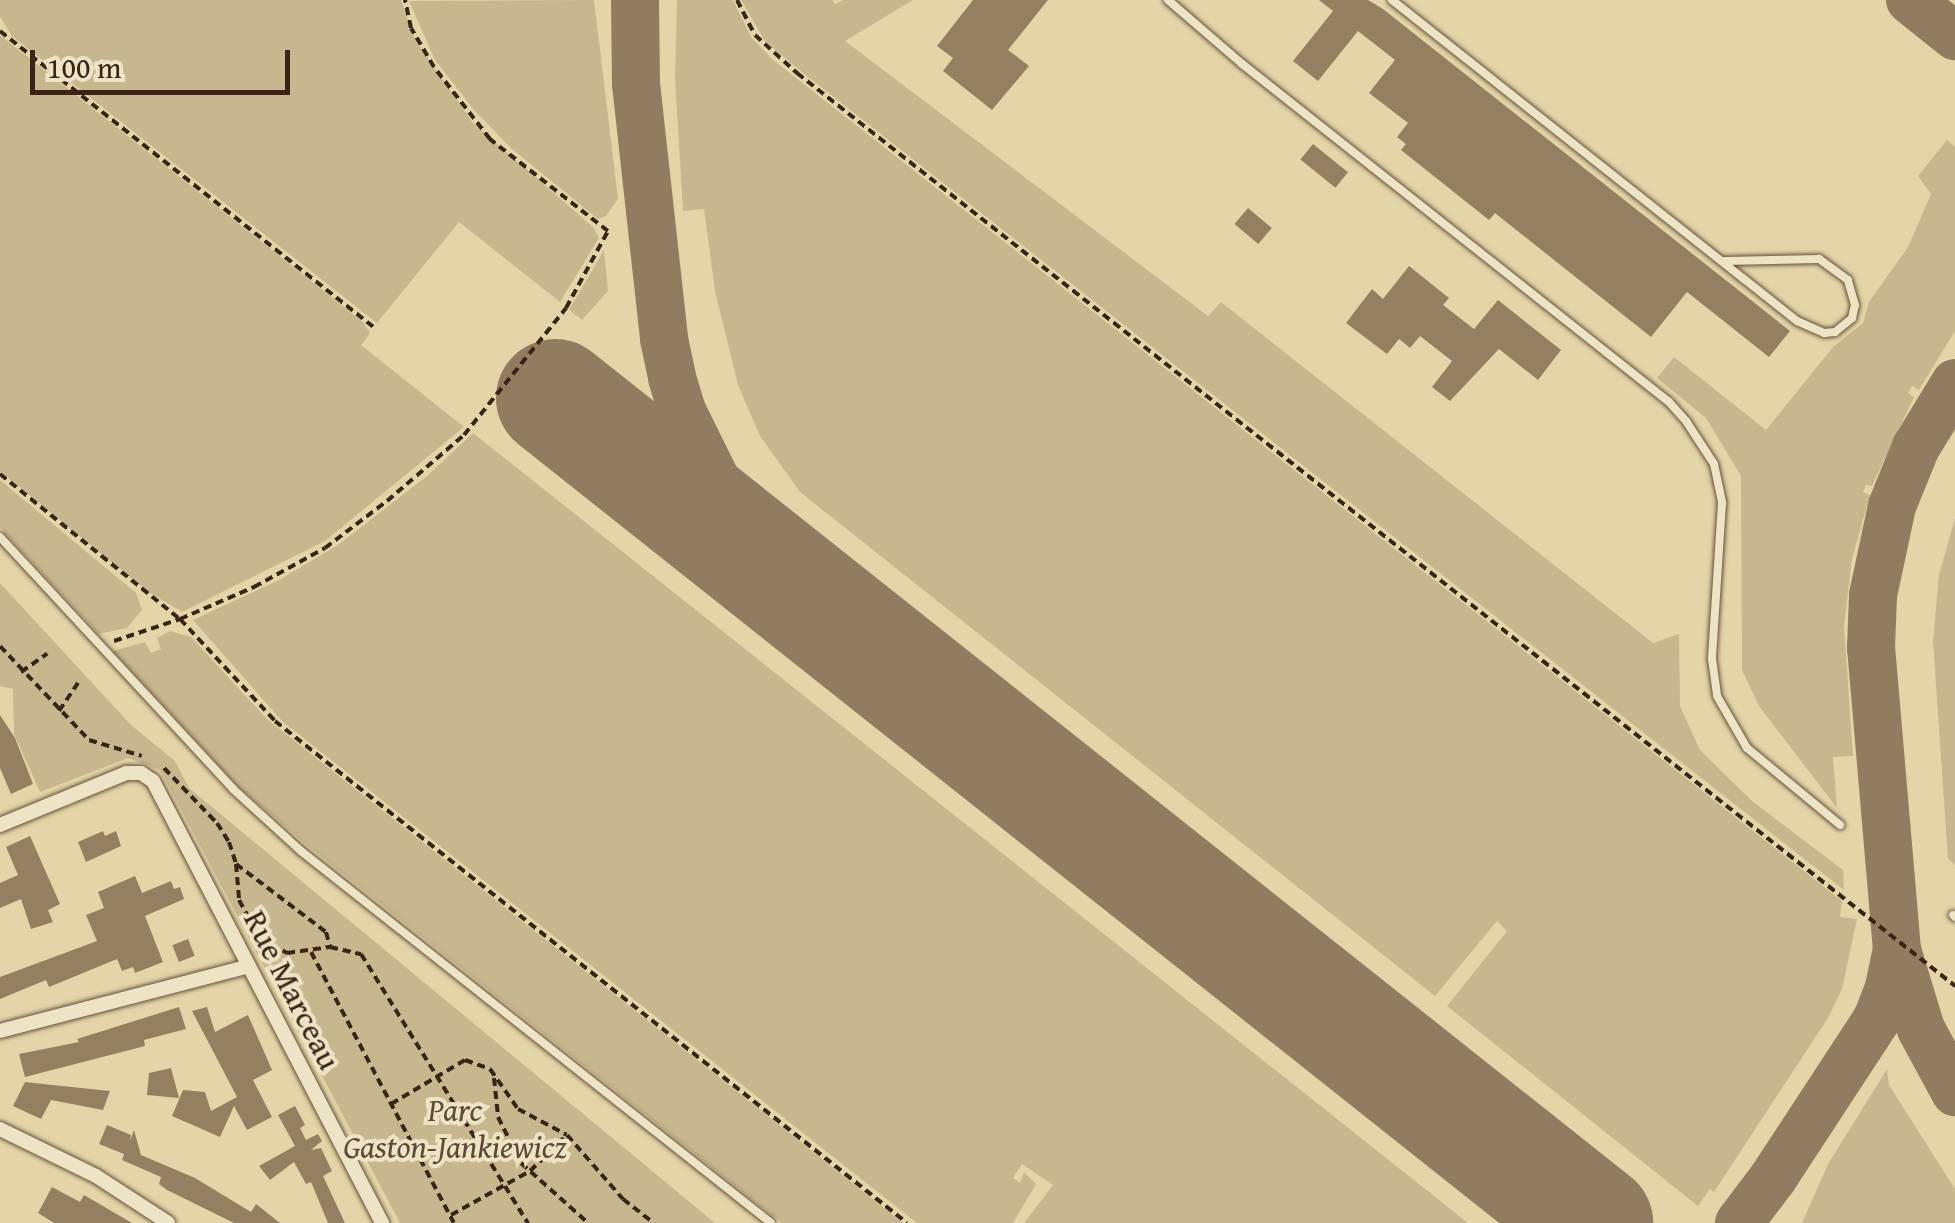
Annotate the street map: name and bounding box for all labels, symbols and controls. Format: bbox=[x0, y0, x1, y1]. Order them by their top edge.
scale bar bbox=[35, 30, 295, 92]
text: 100 m bbox=[47, 45, 121, 89]
street label: Rue Marceau bbox=[236, 904, 348, 1076]
park label: Parc Gaston-Jankiewicz bbox=[343, 1092, 567, 1167]

